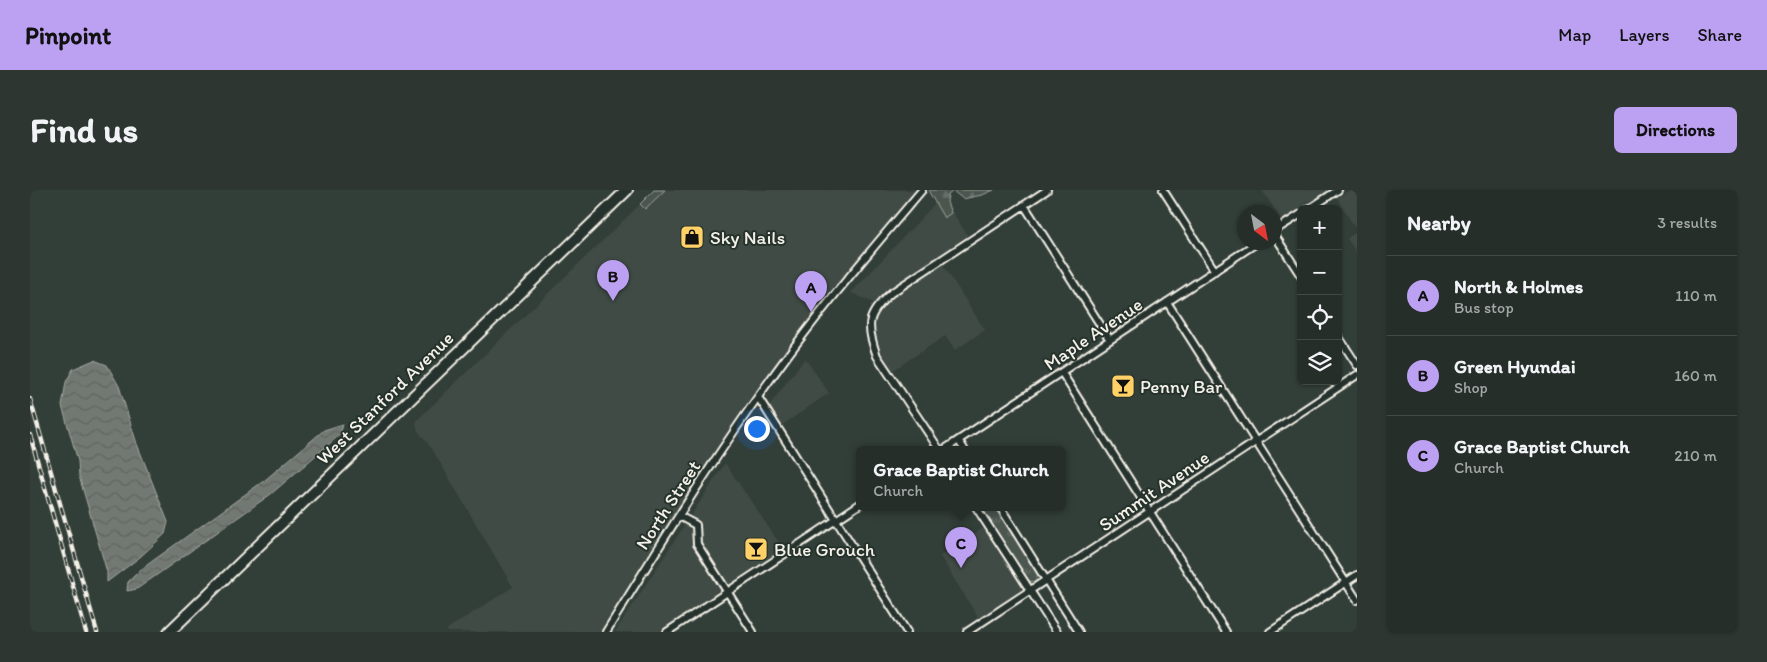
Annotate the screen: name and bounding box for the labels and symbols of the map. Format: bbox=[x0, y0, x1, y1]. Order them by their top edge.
north arrow bbox=[1237, 205, 1282, 250]
shop icon: Sky Nails bbox=[679, 224, 705, 250]
place label: Sky Nails bbox=[710, 226, 785, 249]
pin: B bbox=[597, 260, 629, 301]
pin: A bbox=[795, 271, 827, 312]
street label: Maple Avenue bbox=[1039, 293, 1147, 375]
street label: West Stanford Avenue bbox=[312, 327, 458, 469]
bar icon: Penny Bar bbox=[1110, 373, 1136, 399]
place label: Penny Bar bbox=[1140, 375, 1223, 398]
your location bbox=[744, 416, 770, 442]
street label: Summit Avenue bbox=[1094, 446, 1214, 536]
street label: North Street bbox=[631, 456, 705, 554]
pin: C bbox=[945, 527, 977, 568]
bar icon: Blue Grouch bbox=[743, 536, 769, 562]
place label: Blue Grouch bbox=[774, 538, 876, 561]

